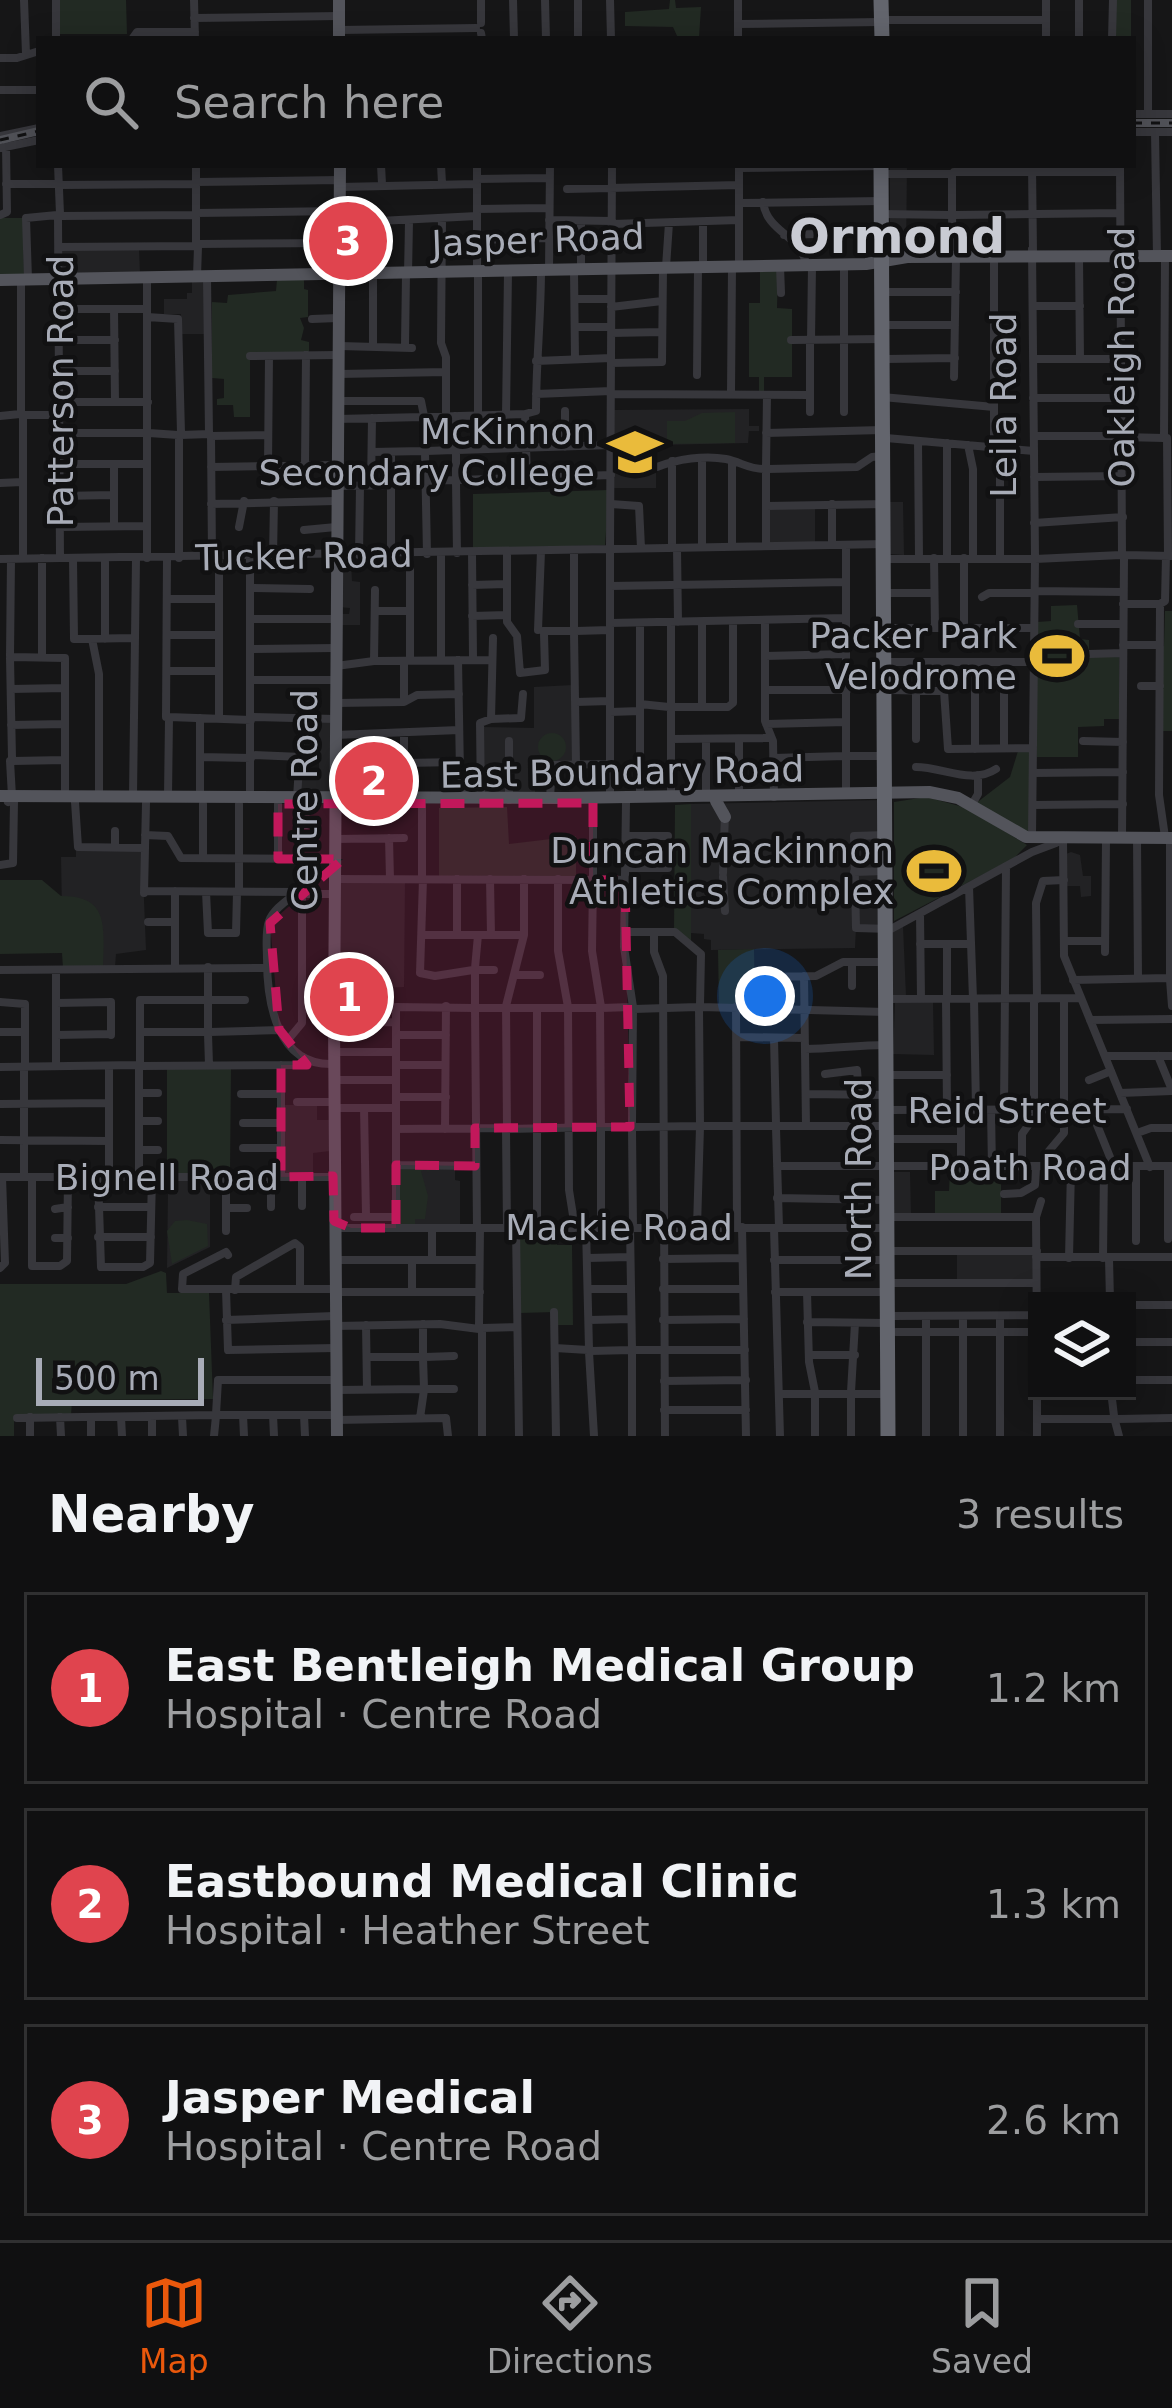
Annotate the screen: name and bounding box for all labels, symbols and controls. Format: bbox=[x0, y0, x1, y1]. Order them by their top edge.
search box bbox=[36, 36, 1136, 168]
icon: search bbox=[78, 69, 144, 135]
text: Search here bbox=[174, 76, 444, 129]
pin: 3 bbox=[309, 196, 387, 286]
district label: Ormond bbox=[789, 208, 1005, 264]
street label: Jasper Road bbox=[429, 216, 645, 264]
street label: Oakleigh Road bbox=[1101, 227, 1142, 487]
street label: Patterson Road bbox=[40, 255, 81, 527]
street label: Leila Road bbox=[983, 312, 1024, 498]
place label: McKinnon Secondary College bbox=[259, 411, 595, 493]
school or university icon: McKinnon Secondary College bbox=[606, 423, 664, 481]
street label: Tucker Road bbox=[194, 534, 413, 578]
place label: Packer Park Velodrome bbox=[809, 615, 1017, 697]
sports icon: Packer Park Velodrome bbox=[1028, 627, 1086, 685]
street label: Centre Road bbox=[284, 689, 325, 911]
pin: 2 bbox=[335, 736, 413, 826]
street label: East Boundary Road bbox=[440, 748, 804, 796]
place label: Duncan Mackinnon Athletics Complex bbox=[550, 830, 894, 912]
sports icon: Duncan Mackinnon Athletics Complex bbox=[905, 842, 963, 900]
pin: 1 bbox=[310, 952, 388, 1042]
your location bbox=[735, 966, 795, 1026]
street label: North Road bbox=[838, 1078, 879, 1280]
street label: Reid Street bbox=[907, 1090, 1107, 1131]
street label: Poath Road bbox=[928, 1147, 1132, 1188]
street label: Bignell Road bbox=[55, 1157, 279, 1198]
street label: Mackie Road bbox=[505, 1207, 733, 1248]
map controls bbox=[1028, 1292, 1136, 1400]
button: layers bbox=[1028, 1292, 1136, 1400]
scale bar bbox=[36, 1352, 204, 1405]
text: 500 m bbox=[54, 1359, 160, 1398]
text: Nearby bbox=[48, 1485, 255, 1544]
text: 3 results bbox=[956, 1492, 1124, 1537]
text: East Bentleigh Medical Group bbox=[165, 1639, 915, 1692]
text: 1 bbox=[76, 1666, 104, 1711]
text: 1.2 km bbox=[986, 1666, 1121, 1711]
text: Hospital · Centre Road bbox=[165, 1692, 602, 1737]
text: Eastbound Medical Clinic bbox=[165, 1855, 799, 1908]
text: 2 bbox=[76, 1882, 104, 1927]
text: 1.3 km bbox=[986, 1882, 1121, 1927]
text: Hospital · Heather Street bbox=[165, 1908, 649, 1953]
text: Jasper Medical bbox=[165, 2071, 535, 2124]
text: 3 bbox=[76, 2098, 104, 2143]
text: 2.6 km bbox=[986, 2098, 1121, 2143]
text: Hospital · Centre Road bbox=[165, 2124, 602, 2169]
tab: Map bbox=[139, 2270, 209, 2381]
tab: Directions bbox=[487, 2270, 653, 2381]
tab: Saved bbox=[931, 2270, 1033, 2381]

